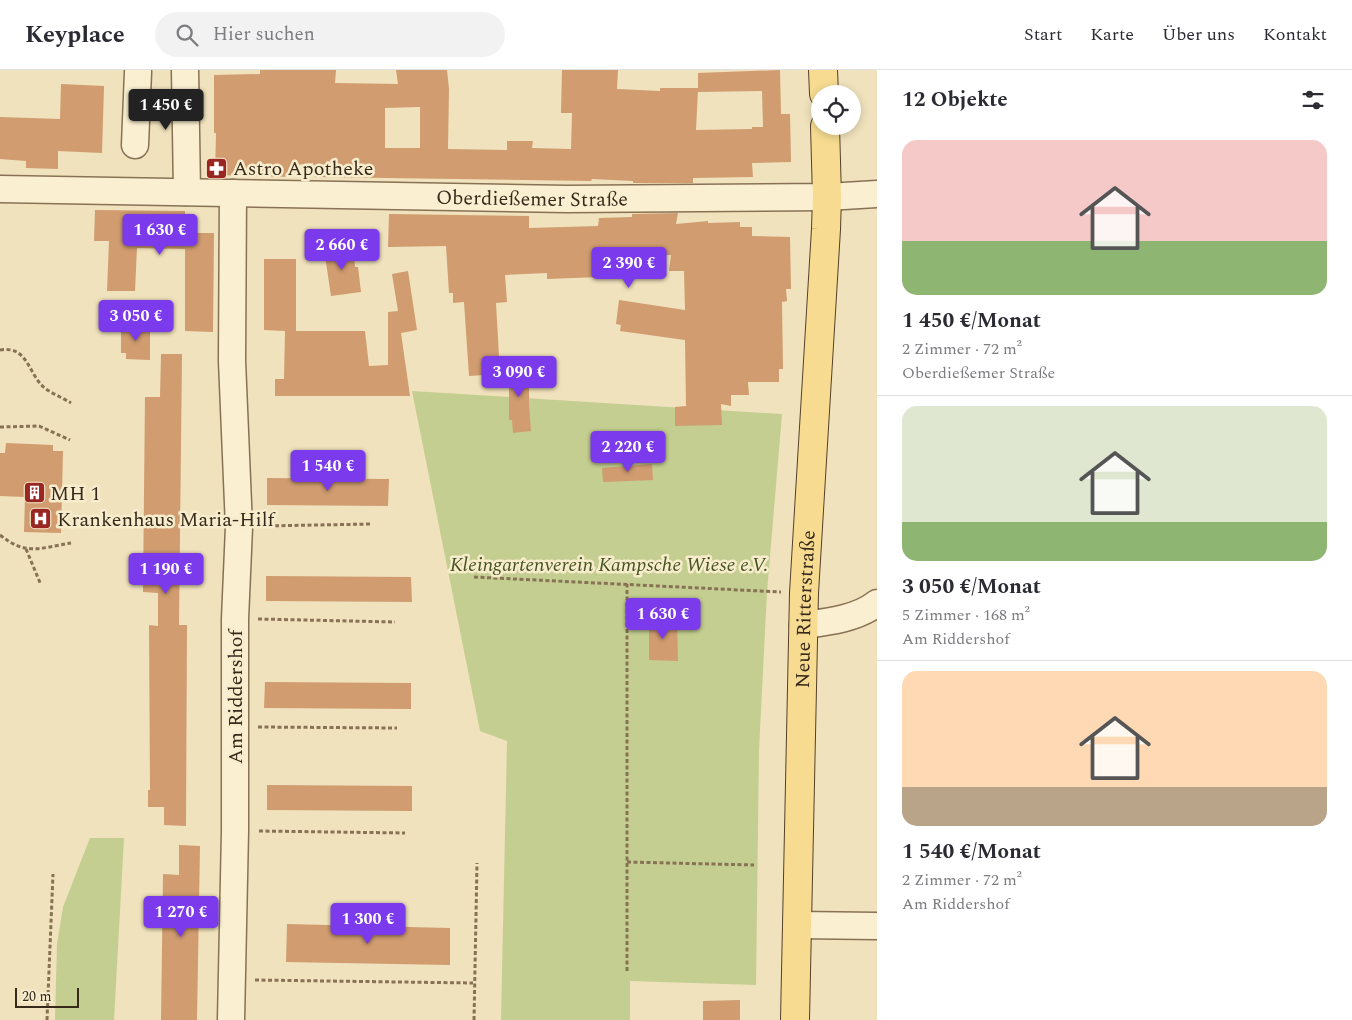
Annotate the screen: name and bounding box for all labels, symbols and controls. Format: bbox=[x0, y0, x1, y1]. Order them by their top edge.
search box bbox=[155, 12, 505, 57]
text: Keyplace bbox=[25, 17, 125, 53]
text: Hier suchen bbox=[213, 20, 315, 49]
icon: search bbox=[173, 21, 201, 49]
text: Start bbox=[1024, 21, 1062, 48]
text: Karte bbox=[1090, 21, 1134, 48]
text: Über uns bbox=[1162, 21, 1235, 48]
text: Kontakt bbox=[1263, 21, 1327, 48]
text: 12 Objekte bbox=[902, 84, 1008, 116]
map controls bbox=[811, 85, 861, 135]
button: locate bbox=[811, 85, 861, 135]
icon: filters bbox=[1299, 86, 1327, 114]
pin: 1 450 € bbox=[120, 88, 212, 131]
text: 1 450 € bbox=[140, 93, 192, 117]
place label: Astro Apotheke bbox=[233, 154, 373, 184]
pharmacy icon: Astro Apotheke bbox=[205, 156, 229, 180]
icon: home bbox=[1070, 173, 1160, 263]
street label: Oberdießemer Straße bbox=[436, 183, 628, 215]
pin: 1 630 € bbox=[114, 214, 206, 256]
text: 1 630 € bbox=[134, 218, 186, 242]
pin: 2 660 € bbox=[296, 228, 388, 271]
text: 2 660 € bbox=[316, 233, 368, 257]
pin: 2 390 € bbox=[583, 246, 675, 289]
text: 2 390 € bbox=[603, 251, 655, 275]
pin: 3 050 € bbox=[90, 300, 182, 342]
text: 3 050 € bbox=[110, 304, 162, 328]
text: 1 450 €/Monat bbox=[902, 305, 1041, 337]
text: 2 Zimmer · 72 m² bbox=[902, 337, 1022, 361]
pin: 3 090 € bbox=[473, 356, 565, 398]
text: 3 090 € bbox=[493, 360, 545, 384]
text: Oberdießemer Straße bbox=[902, 361, 1055, 385]
pin: 2 220 € bbox=[582, 430, 674, 473]
text: 2 220 € bbox=[602, 435, 654, 459]
icon: home bbox=[1070, 438, 1160, 528]
pin: 1 540 € bbox=[282, 450, 374, 492]
text: 1 540 € bbox=[302, 454, 354, 478]
place label: MH 1 bbox=[50, 479, 100, 509]
building icon: MH 1 bbox=[22, 481, 46, 505]
place label: Krankenhaus Maria-Hilf bbox=[57, 505, 277, 535]
hospital icon: Krankenhaus Maria-Hilf bbox=[29, 507, 53, 531]
street label: Neue Ritterstraße bbox=[788, 529, 824, 689]
park label: Kleingartenverein Kampsche Wiese e.V. bbox=[450, 550, 768, 580]
pin: 1 190 € bbox=[120, 552, 212, 595]
text: 1 190 € bbox=[140, 557, 192, 581]
text: 3 050 €/Monat bbox=[902, 571, 1041, 603]
pin: 1 630 € bbox=[617, 598, 709, 640]
text: 1 630 € bbox=[637, 602, 689, 626]
text: 5 Zimmer · 168 m² bbox=[902, 603, 1030, 627]
text: Am Riddershof bbox=[902, 627, 1010, 651]
street label: Am Riddershof bbox=[221, 628, 251, 764]
icon: home bbox=[1070, 703, 1160, 793]
text: 1 540 €/Monat bbox=[902, 836, 1041, 868]
text: 2 Zimmer · 72 m² bbox=[902, 868, 1022, 892]
text: Am Riddershof bbox=[902, 892, 1010, 916]
pin: 1 270 € bbox=[135, 896, 227, 938]
text: 1 270 € bbox=[155, 900, 207, 924]
pin: 1 300 € bbox=[322, 902, 414, 945]
text: 1 300 € bbox=[342, 907, 394, 931]
scale bar bbox=[15, 985, 79, 1008]
text: 20 m bbox=[22, 986, 52, 1007]

